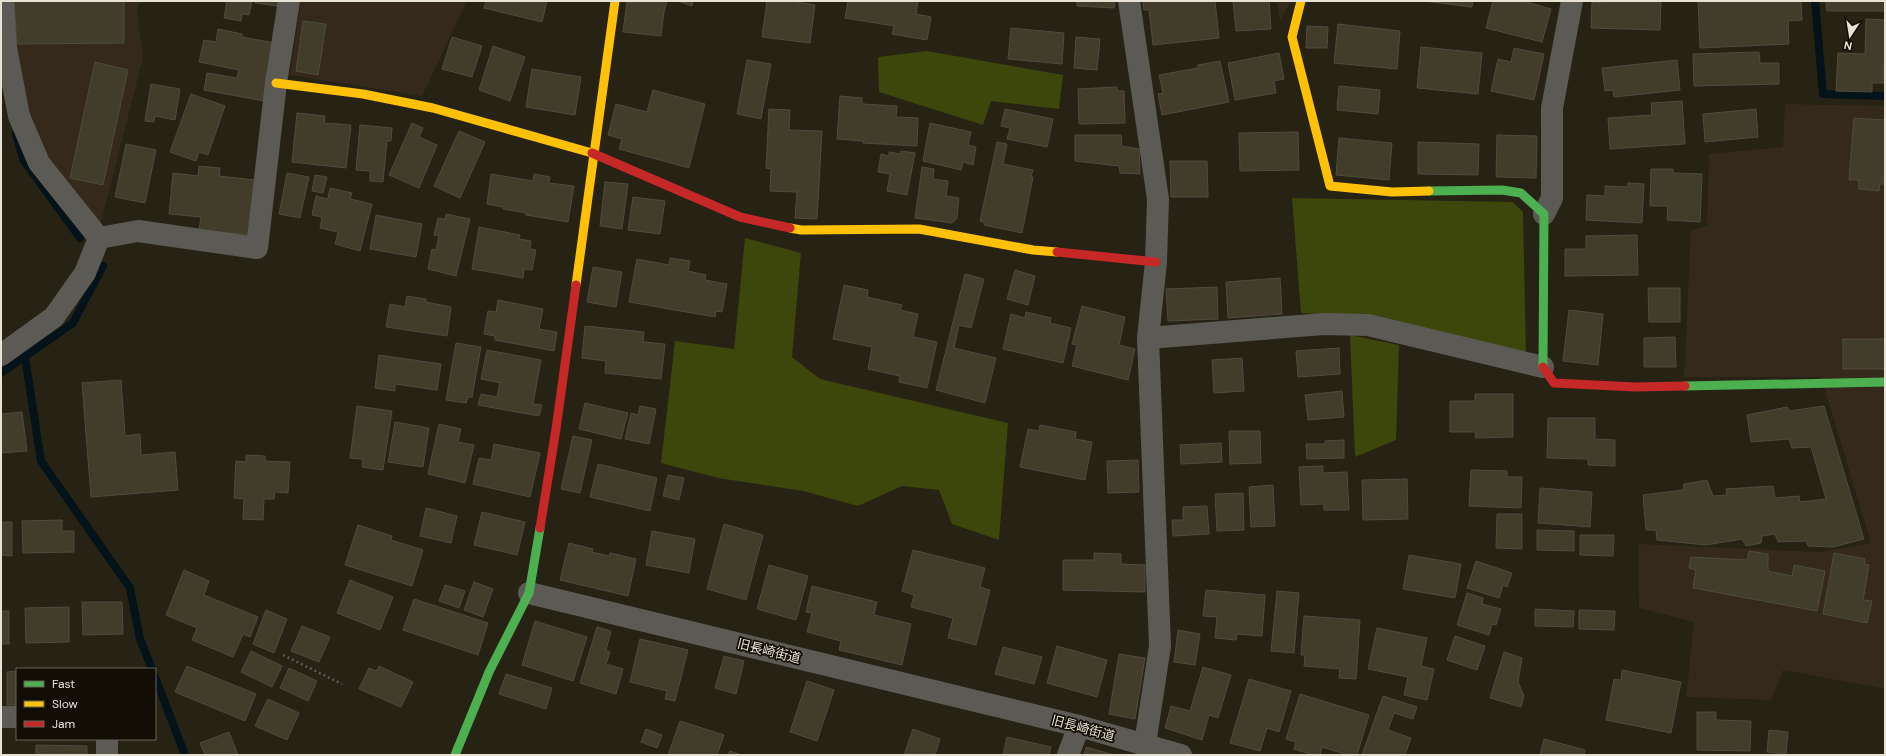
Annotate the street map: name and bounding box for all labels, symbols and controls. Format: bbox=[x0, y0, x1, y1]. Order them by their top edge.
north arrow bbox=[1830, 16, 1870, 56]
text: N bbox=[1843, 38, 1853, 53]
street label: 旧長崎街道 bbox=[735, 635, 803, 667]
legend bbox=[16, 668, 156, 740]
text: Fast bbox=[52, 676, 75, 692]
text: Slow bbox=[52, 696, 78, 712]
street label: 旧長崎街道 bbox=[1049, 711, 1117, 745]
text: Jam bbox=[52, 716, 75, 732]

